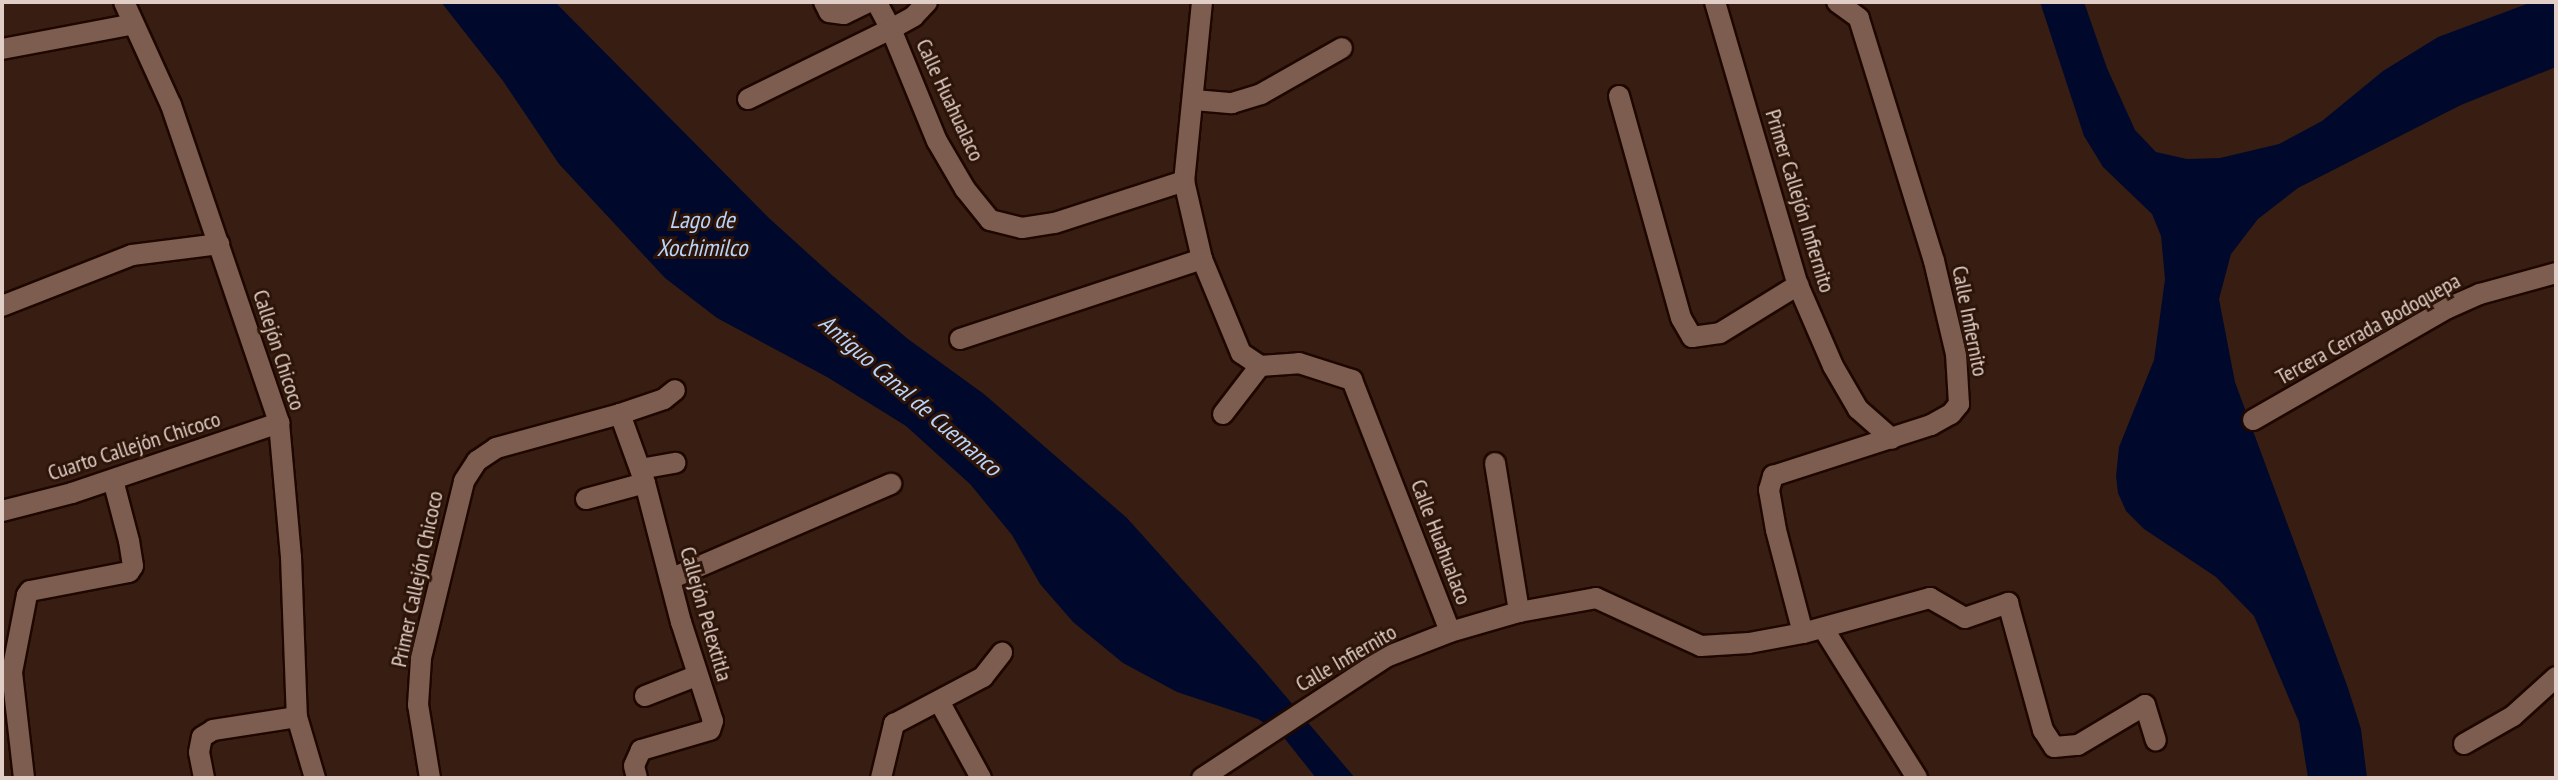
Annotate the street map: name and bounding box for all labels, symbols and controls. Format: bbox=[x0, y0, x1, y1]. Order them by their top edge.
street label: Calle Huahualaco bbox=[910, 35, 990, 165]
street label: Primer Callejón Infiernito bbox=[1760, 106, 1840, 296]
water label: Lago de Xochimilco bbox=[657, 206, 747, 262]
street label: Calle Infiernito bbox=[1946, 264, 1994, 378]
street label: Tercera Cerrada Bodoquepa bbox=[2271, 267, 2465, 391]
street label: Callejón Chicoco bbox=[247, 287, 311, 413]
water label: Antiguo Canal de Cuemanco bbox=[813, 308, 1007, 482]
street label: Cuarto Callejón Chicoco bbox=[44, 406, 224, 486]
street label: Calle Huahualaco bbox=[1405, 476, 1477, 608]
street label: Primer Callejón Chicoco bbox=[385, 489, 449, 669]
street label: Callejón Pelextitla bbox=[674, 544, 738, 684]
street label: Calle Infiernito bbox=[1291, 619, 1401, 697]

